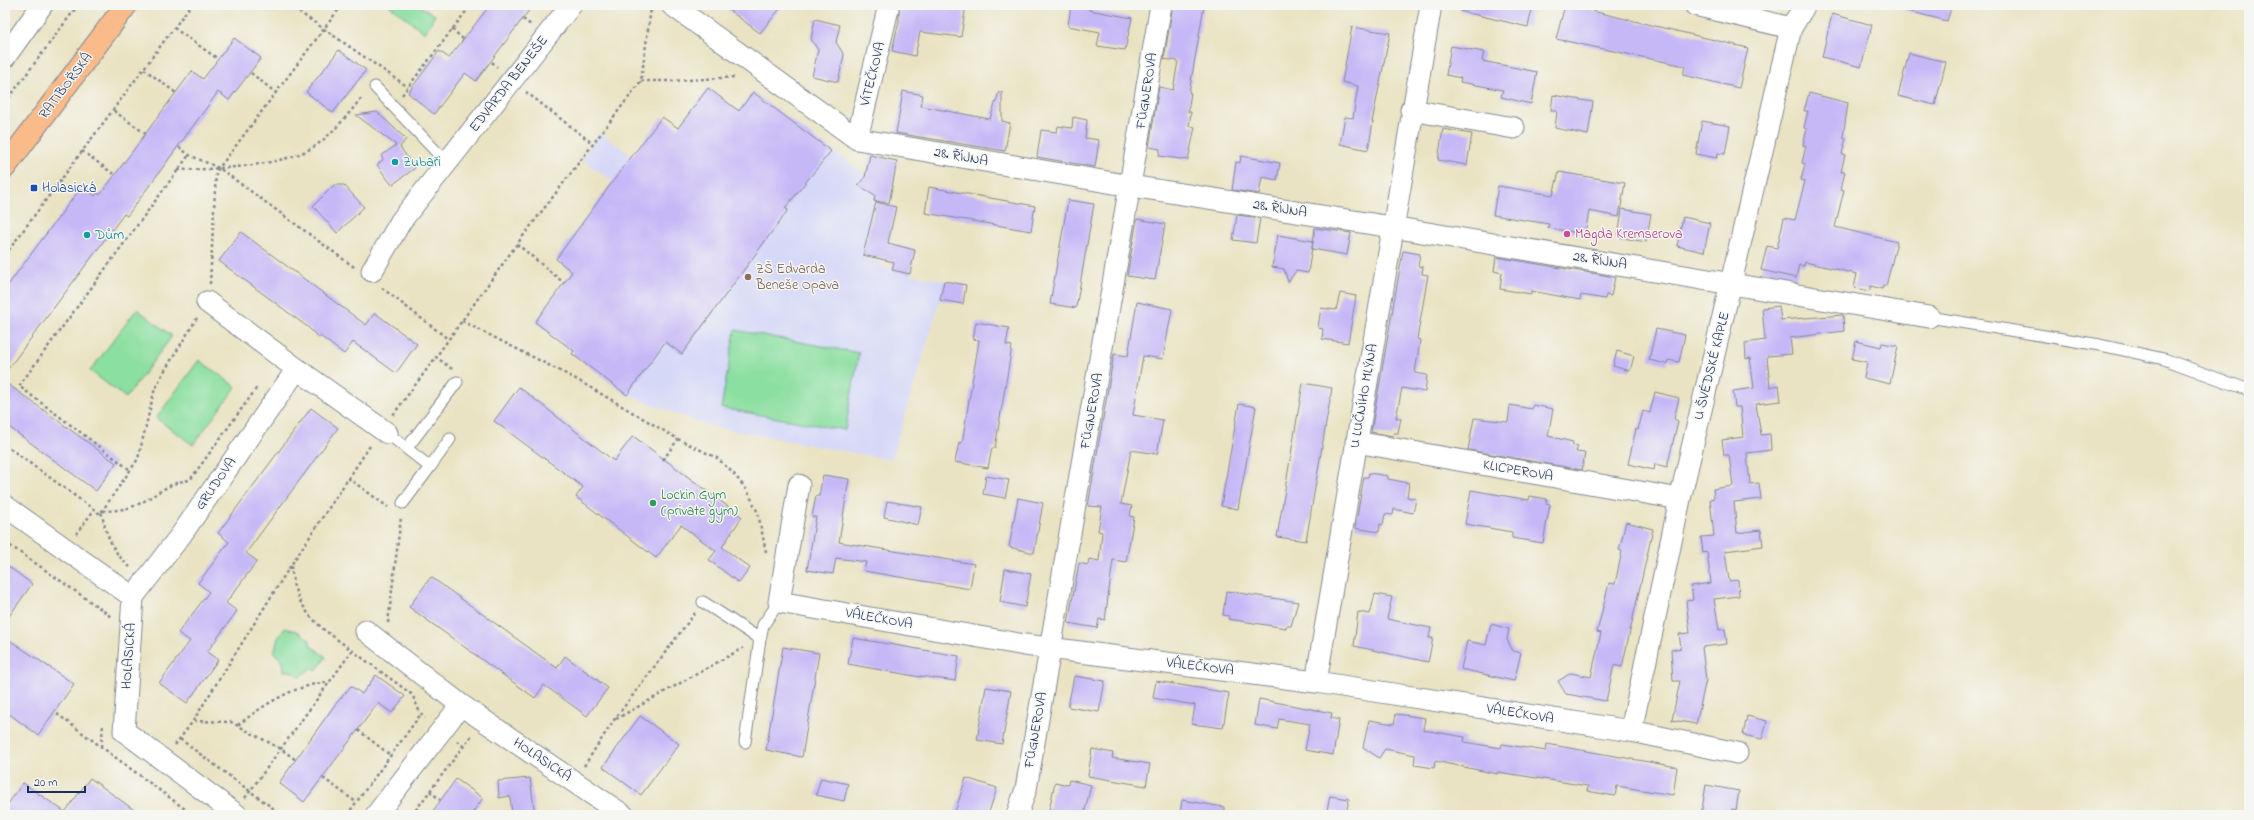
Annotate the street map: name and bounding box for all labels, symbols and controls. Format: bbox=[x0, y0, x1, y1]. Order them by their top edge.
street label: EDVARDA BENEŠE bbox=[465, 31, 553, 137]
street label: VÍTEČKOVA bbox=[855, 40, 891, 109]
street label: RATIBOŘSKÁ bbox=[33, 48, 98, 124]
street label: FÜGNEROVA bbox=[1130, 51, 1163, 132]
street label: 28. ŘÍJNA bbox=[932, 142, 990, 172]
place label: Zubaři bbox=[403, 152, 441, 173]
marker: Zubaři bbox=[390, 157, 400, 167]
place label: Holasická bbox=[42, 178, 96, 199]
marker: Holasická bbox=[29, 183, 39, 193]
street label: 28. ŘÍJNA bbox=[1251, 194, 1309, 224]
place label: Magda Kremserova bbox=[1575, 224, 1683, 246]
place label: Dům bbox=[94, 225, 124, 246]
marker: Magda Kremserova bbox=[1562, 229, 1572, 239]
marker: Dům bbox=[82, 230, 92, 240]
street label: 28. ŘÍJNA bbox=[1571, 246, 1629, 276]
place label: ZŠ Edvarda Beneše Opava bbox=[755, 259, 839, 296]
marker: ZŠ Edvarda Beneše Opava bbox=[743, 272, 753, 282]
street label: U ŠVÉDSKÉ KAPLE bbox=[1688, 310, 1736, 422]
street label: U LUČNÍHO MLÝNA bbox=[1344, 342, 1384, 450]
street label: FÜGNEROVA bbox=[1075, 371, 1109, 452]
street label: GRUDOVA bbox=[190, 453, 242, 515]
street label: KLICPEROVA bbox=[1481, 454, 1555, 488]
place label: Lockin Gym (private gym) bbox=[661, 485, 738, 523]
marker: Lockin Gym (private gym) bbox=[648, 498, 658, 508]
street label: VÁLEČKOVA bbox=[843, 602, 914, 635]
street label: HOLASICKÁ bbox=[115, 622, 142, 690]
street label: VÁLEČKOVA bbox=[1164, 651, 1235, 682]
street label: FÜGNEROVA bbox=[1019, 690, 1053, 771]
street label: VÁLEČKOVA bbox=[1484, 697, 1555, 730]
street label: HOLASICKÁ bbox=[509, 732, 576, 787]
scale bar bbox=[28, 768, 85, 794]
text: 20 m bbox=[34, 774, 57, 792]

